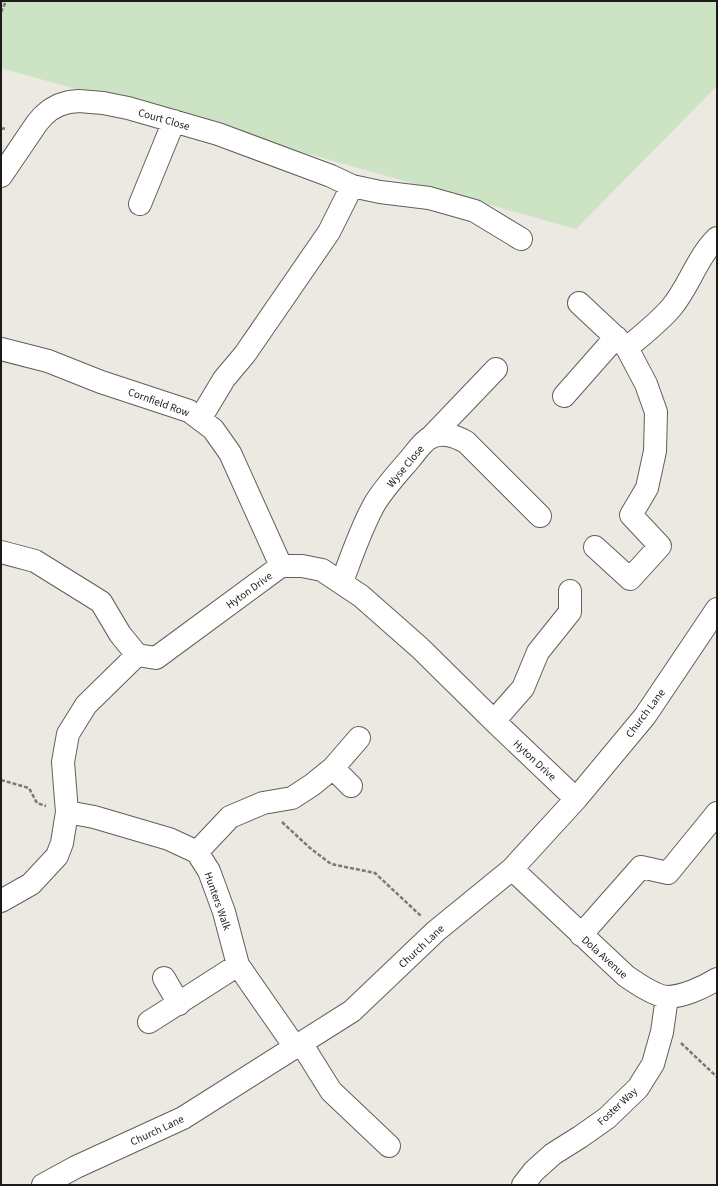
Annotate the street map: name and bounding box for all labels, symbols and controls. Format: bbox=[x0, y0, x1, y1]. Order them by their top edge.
street label: Court Close bbox=[136, 105, 192, 134]
street label: Cornfield Row bbox=[126, 384, 192, 421]
street label: Wyse Close bbox=[383, 441, 428, 491]
street label: Hyton Drive bbox=[223, 568, 276, 612]
street label: Church Lane bbox=[622, 685, 669, 741]
street label: Hyton Drive bbox=[510, 736, 560, 785]
street label: Hunters Walk bbox=[200, 870, 235, 933]
street label: Church Lane bbox=[395, 921, 448, 971]
street label: Dola Avenue bbox=[578, 933, 631, 982]
street label: Foster Way bbox=[594, 1084, 641, 1129]
street label: Church Lane bbox=[128, 1111, 187, 1149]

